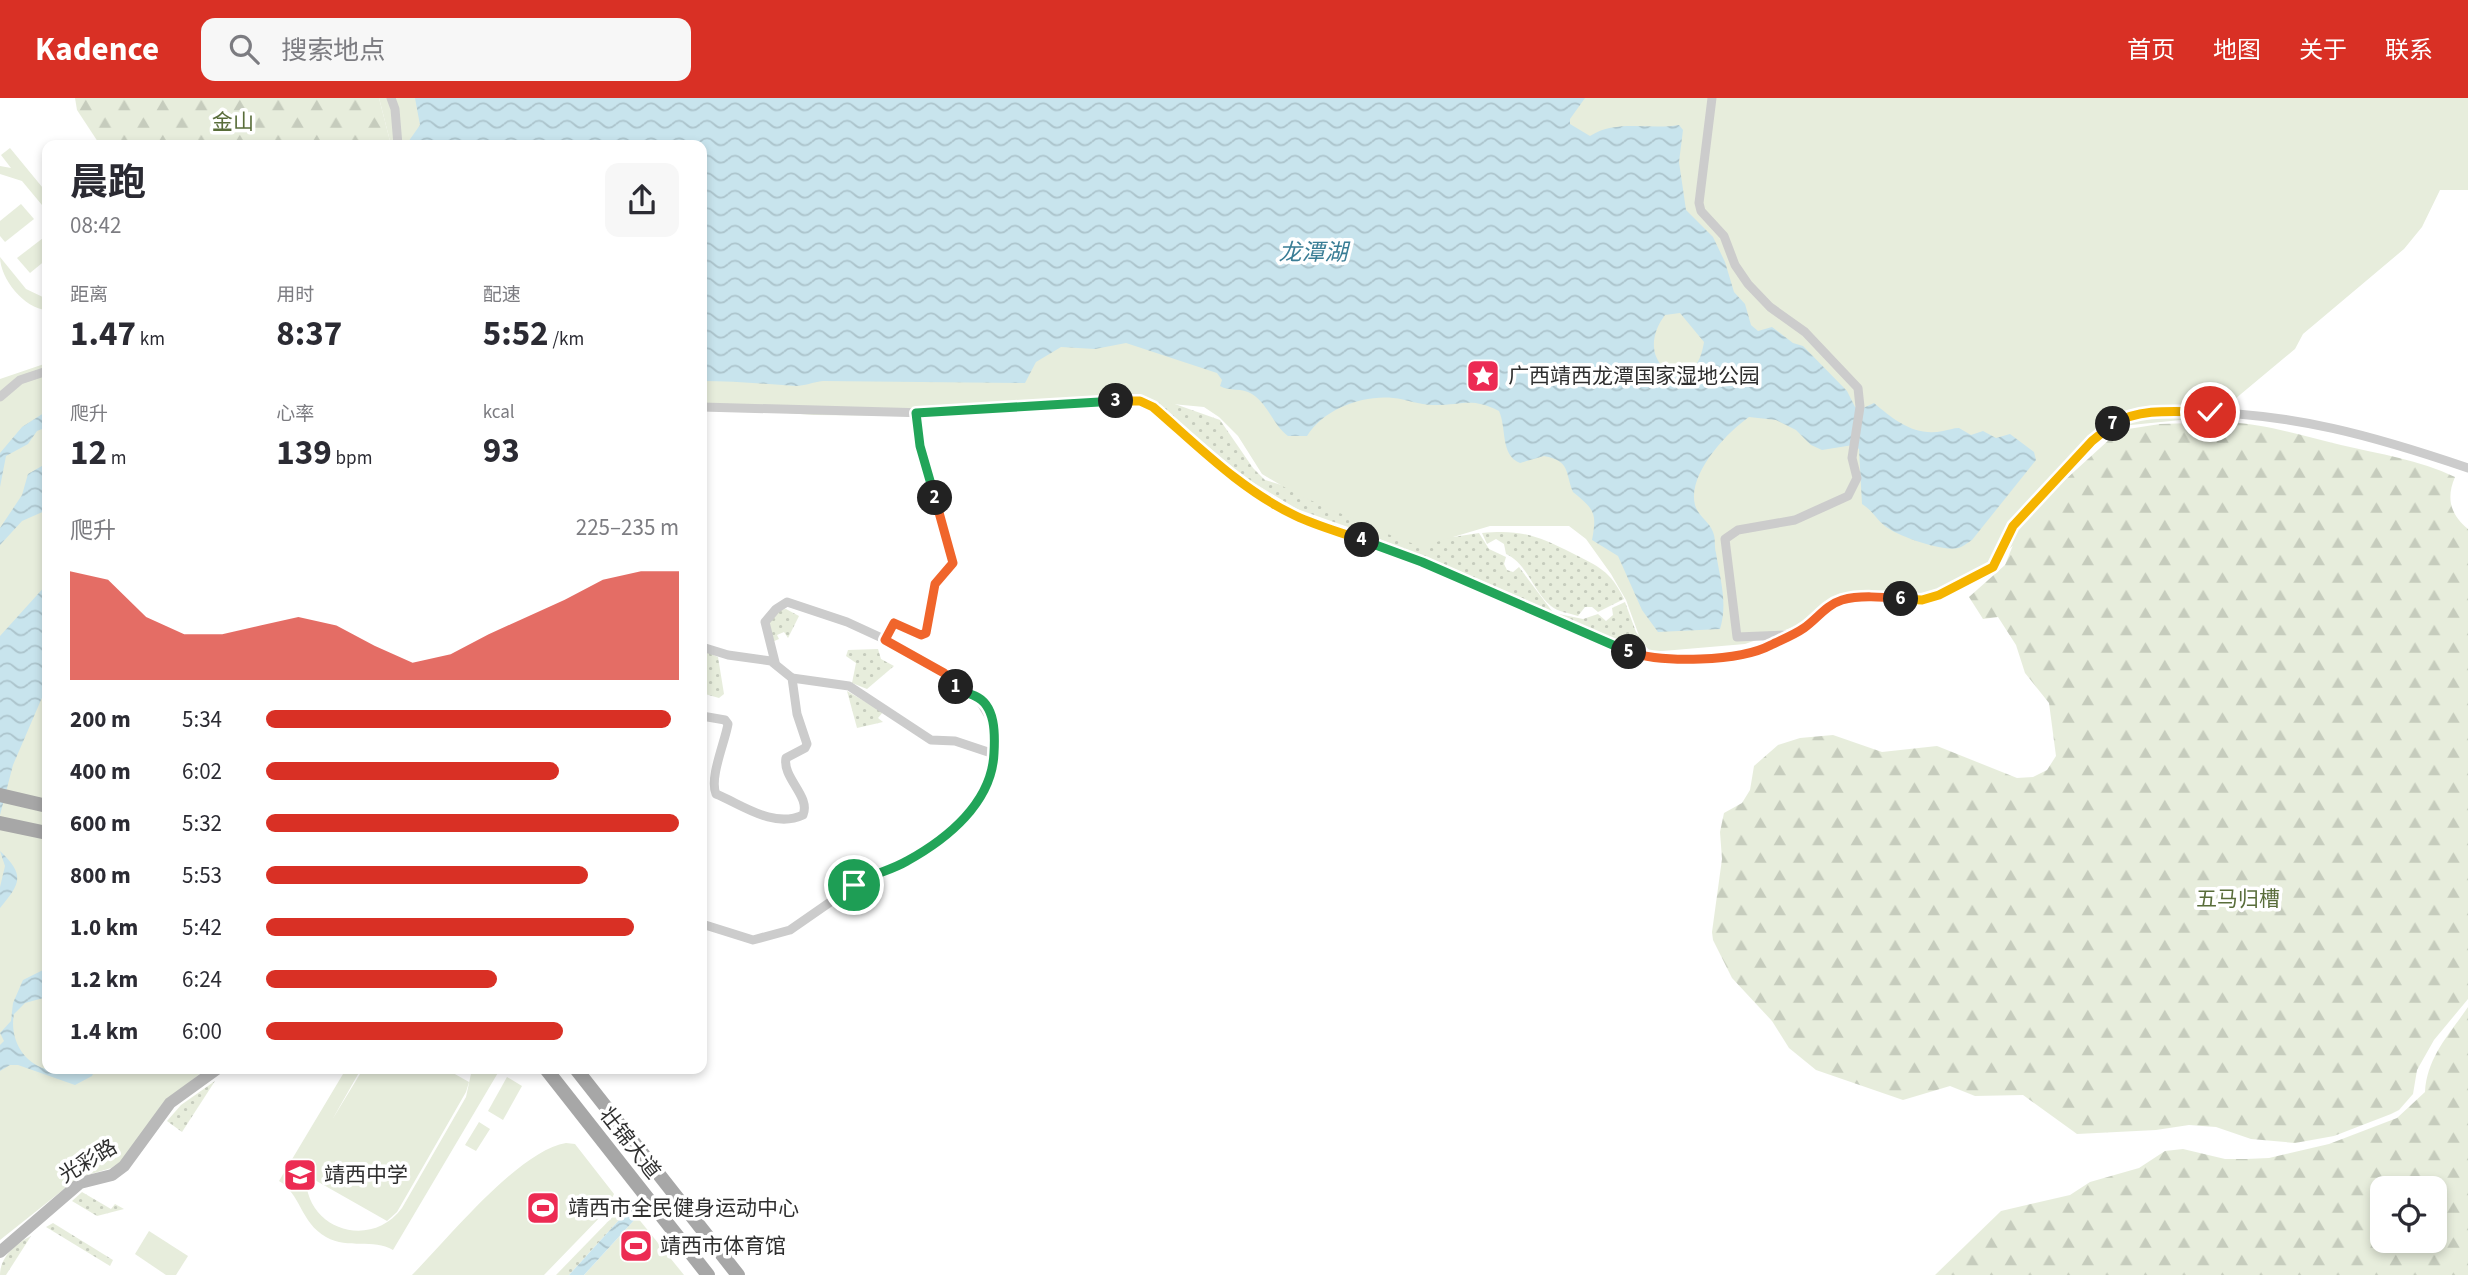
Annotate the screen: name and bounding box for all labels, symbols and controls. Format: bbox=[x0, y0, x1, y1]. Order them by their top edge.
search box bbox=[201, 18, 691, 81]
text: Kadence bbox=[35, 26, 159, 73]
icon: search bbox=[225, 30, 263, 68]
text: 搜索地点 bbox=[281, 32, 385, 69]
text: 首页 bbox=[2127, 33, 2175, 68]
text: 地图 bbox=[2213, 33, 2261, 68]
text: 关于 bbox=[2299, 33, 2347, 68]
text: 联系 bbox=[2385, 33, 2433, 68]
park label: 金山 bbox=[212, 107, 254, 137]
text: 晨跑 bbox=[70, 156, 146, 210]
button: share bbox=[605, 163, 679, 237]
text: 08:42 bbox=[70, 209, 121, 242]
water label: 龙潭湖 bbox=[1279, 236, 1351, 269]
text: 距离 bbox=[70, 282, 108, 309]
text: 用时 bbox=[276, 282, 314, 309]
text: 配速 bbox=[483, 282, 521, 309]
text: 1.47 bbox=[70, 309, 136, 359]
text: 8:37 bbox=[276, 309, 342, 359]
text: 5:52 bbox=[483, 309, 549, 359]
text: km bbox=[136, 326, 165, 353]
text: /km bbox=[549, 326, 584, 353]
place icon: 广西靖西龙潭国家湿地公园 bbox=[1464, 357, 1502, 395]
place label: 广西靖西龙潭国家湿地公园 bbox=[1508, 361, 1760, 391]
pin bbox=[2180, 382, 2240, 442]
pin: 3 bbox=[1098, 384, 1134, 418]
text: 3 bbox=[1110, 387, 1121, 414]
icon: check bbox=[2191, 393, 2229, 431]
text: kcal bbox=[483, 399, 515, 426]
text: 爬升 bbox=[70, 401, 108, 428]
text: 心率 bbox=[276, 401, 314, 428]
pin: 7 bbox=[2096, 406, 2130, 442]
text: 7 bbox=[2107, 410, 2118, 437]
text: 93 bbox=[483, 426, 520, 476]
text: 12 bbox=[70, 428, 107, 478]
text: 139 bbox=[276, 428, 332, 478]
text: m bbox=[107, 445, 127, 472]
text: bpm bbox=[332, 445, 372, 472]
pin: 2 bbox=[918, 480, 953, 516]
text: 2 bbox=[929, 484, 940, 511]
text: 225–235 m bbox=[576, 511, 679, 544]
text: 爬升 bbox=[70, 514, 116, 547]
pin: 4 bbox=[1344, 522, 1380, 558]
text: 4 bbox=[1356, 526, 1367, 553]
pin: 6 bbox=[1884, 582, 1918, 616]
text: 6 bbox=[1895, 585, 1906, 612]
pin: 5 bbox=[1612, 634, 1646, 670]
text: 5 bbox=[1623, 638, 1634, 665]
pin: 1 bbox=[939, 670, 974, 704]
text: 1 bbox=[950, 673, 961, 700]
text: 200 m bbox=[70, 703, 131, 736]
text: 5:34 bbox=[182, 703, 222, 736]
text: 400 m bbox=[70, 755, 131, 788]
text: 6:02 bbox=[182, 755, 222, 788]
text: 600 m bbox=[70, 807, 131, 840]
text: 5:32 bbox=[182, 807, 222, 840]
pin bbox=[824, 855, 884, 915]
text: 800 m bbox=[70, 859, 131, 892]
text: 5:53 bbox=[182, 859, 222, 892]
icon: arrive bbox=[835, 866, 873, 904]
park label: 五马归槽 bbox=[2196, 884, 2280, 914]
text: 1.0 km bbox=[70, 911, 138, 944]
text: 5:42 bbox=[182, 911, 222, 944]
text: 1.2 km bbox=[70, 963, 138, 996]
text: 6:24 bbox=[182, 963, 222, 996]
text: 1.4 km bbox=[70, 1015, 138, 1048]
text: 6:00 bbox=[182, 1015, 222, 1048]
street label: 壮锦大道 bbox=[592, 1101, 668, 1185]
street label: 光彩路 bbox=[53, 1132, 123, 1190]
school or university icon: 靖西中学 bbox=[281, 1156, 319, 1194]
place label: 靖西中学 bbox=[324, 1160, 408, 1190]
map controls bbox=[2370, 1176, 2447, 1253]
button: locate bbox=[2370, 1176, 2447, 1253]
sports icon: 靖西市全民健身运动中心 bbox=[524, 1189, 562, 1227]
place label: 靖西市全民健身运动中心 bbox=[568, 1193, 799, 1223]
sports icon: 靖西市体育馆 bbox=[617, 1227, 655, 1265]
place label: 靖西市体育馆 bbox=[660, 1231, 786, 1261]

